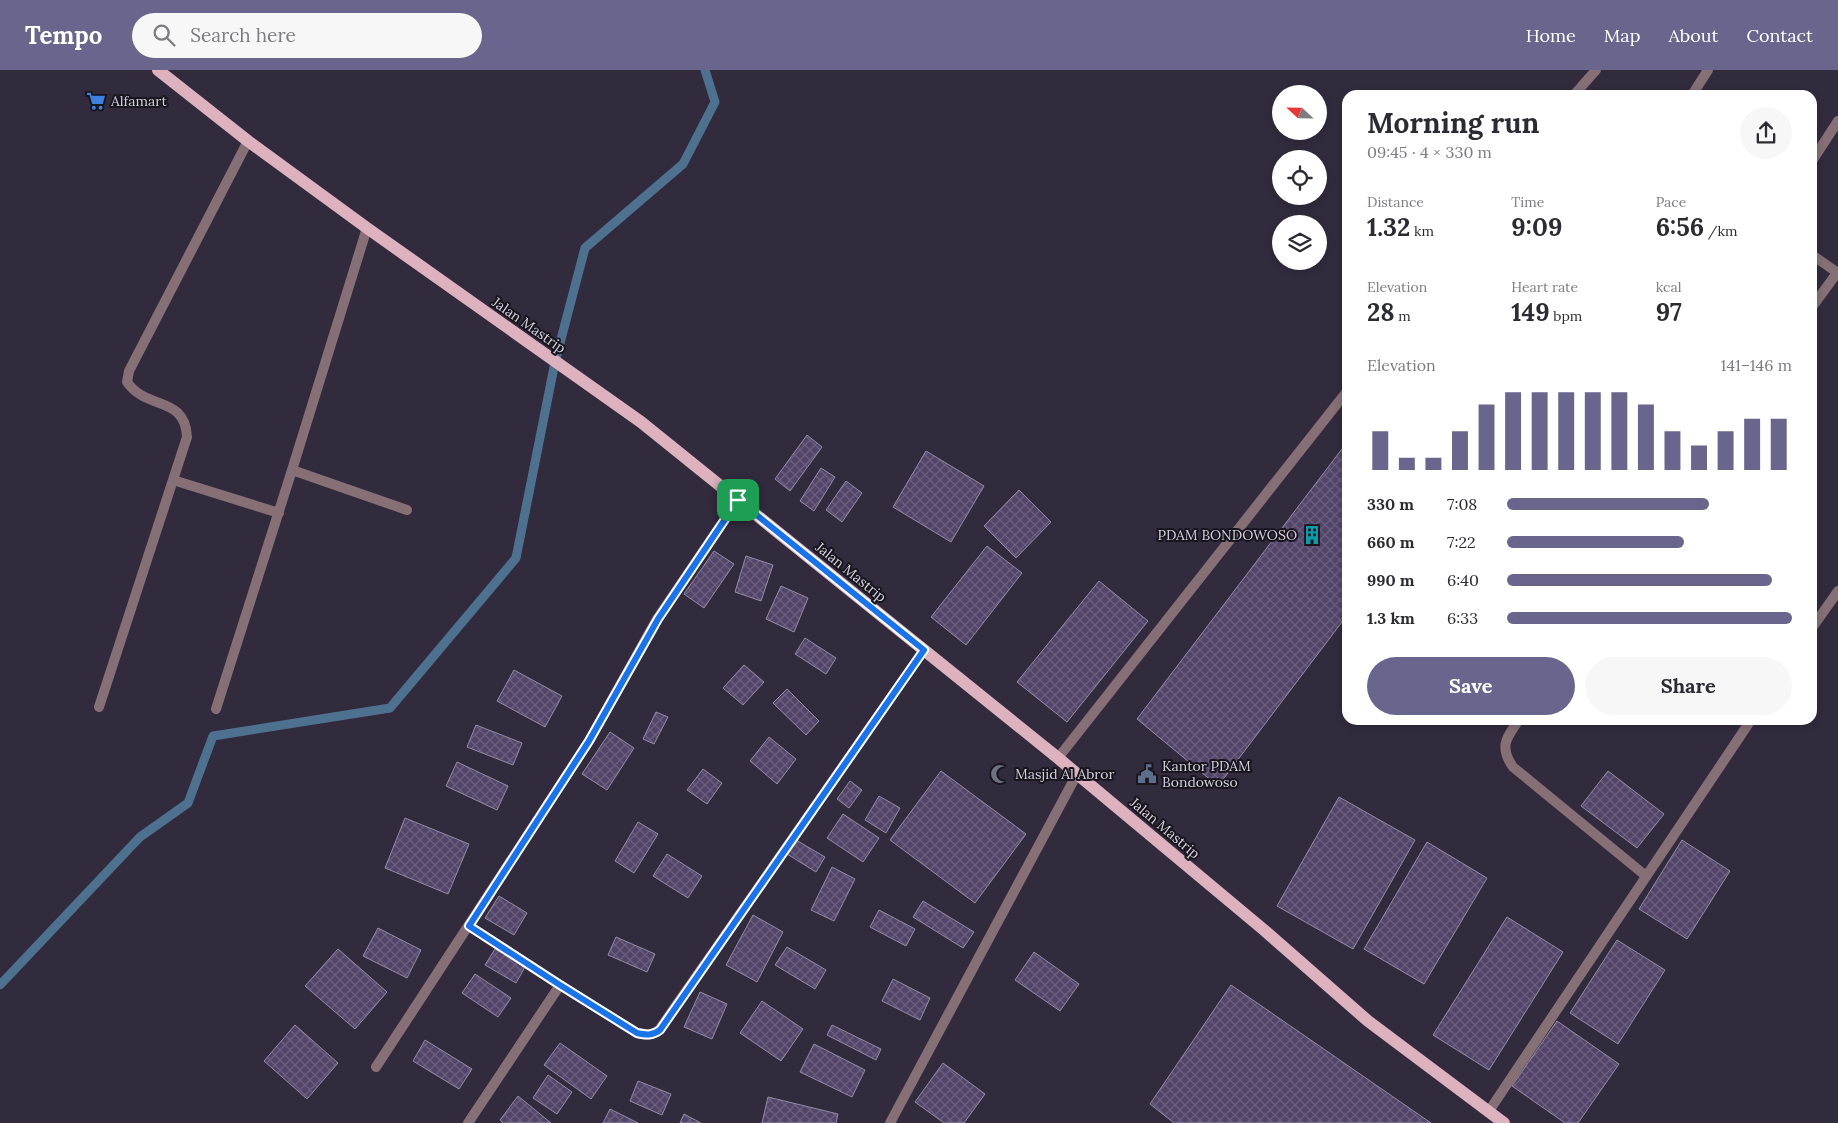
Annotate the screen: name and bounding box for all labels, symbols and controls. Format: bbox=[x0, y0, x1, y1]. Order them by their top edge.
search box bbox=[132, 13, 482, 58]
text: Tempo bbox=[25, 20, 102, 51]
icon: search bbox=[150, 21, 178, 49]
text: Search here bbox=[190, 23, 296, 47]
text: Home bbox=[1526, 24, 1576, 47]
text: Map bbox=[1604, 24, 1640, 47]
text: About bbox=[1668, 24, 1718, 47]
text: Contact bbox=[1746, 24, 1813, 47]
north arrow bbox=[1272, 85, 1328, 140]
map controls bbox=[1272, 85, 1327, 270]
supermarket icon: Alfamart bbox=[85, 90, 107, 112]
place label: Alfamart bbox=[110, 92, 167, 110]
text: Morning run bbox=[1367, 105, 1539, 141]
button: share bbox=[1740, 107, 1792, 159]
text: 09:45 · 4 × 330 m bbox=[1367, 142, 1492, 162]
button: locate bbox=[1272, 150, 1327, 205]
text: Distance bbox=[1367, 193, 1424, 211]
text: Time bbox=[1511, 193, 1544, 211]
text: Pace bbox=[1656, 193, 1686, 211]
text: 1.32 bbox=[1367, 211, 1410, 243]
text: 9:09 bbox=[1511, 211, 1562, 243]
text: 6:56 bbox=[1656, 211, 1704, 243]
button: layers bbox=[1272, 215, 1327, 270]
text: km bbox=[1410, 222, 1434, 240]
text: /km bbox=[1704, 222, 1738, 240]
text: Elevation bbox=[1367, 278, 1427, 296]
text: Heart rate bbox=[1511, 278, 1578, 296]
text: kcal bbox=[1656, 278, 1682, 296]
street label: Jalan Mastrip bbox=[488, 292, 569, 357]
text: 28 bbox=[1367, 296, 1395, 328]
text: 149 bbox=[1511, 296, 1550, 328]
text: 97 bbox=[1656, 296, 1682, 328]
text: m bbox=[1395, 307, 1411, 325]
text: bpm bbox=[1550, 307, 1582, 325]
text: Elevation bbox=[1367, 355, 1436, 375]
text: 141–146 m bbox=[1721, 355, 1792, 375]
pin bbox=[717, 479, 759, 521]
icon: arrive bbox=[724, 486, 752, 514]
text: 330 m bbox=[1367, 494, 1414, 514]
text: 7:08 bbox=[1447, 494, 1477, 514]
building icon: PDAM BONDOWOSO bbox=[1301, 524, 1323, 546]
place label: PDAM BONDOWOSO bbox=[1157, 526, 1297, 544]
text: 660 m bbox=[1367, 532, 1415, 552]
text: 7:22 bbox=[1447, 532, 1476, 552]
street label: Jalan Mastrip bbox=[811, 537, 890, 606]
text: 990 m bbox=[1367, 570, 1415, 590]
text: 6:40 bbox=[1447, 570, 1479, 590]
text: 1.3 km bbox=[1367, 608, 1415, 628]
text: 6:33 bbox=[1447, 608, 1478, 628]
button: Save bbox=[1367, 657, 1575, 715]
button: Share bbox=[1585, 657, 1792, 715]
place label: Kantor PDAM Bondowoso bbox=[1162, 757, 1251, 791]
mosque icon: Masjid Al Abror bbox=[989, 763, 1011, 785]
public building icon: Kantor PDAM Bondowoso bbox=[1136, 763, 1158, 785]
place label: Masjid Al Abror bbox=[1015, 765, 1115, 783]
street label: Jalan Mastrip bbox=[1126, 793, 1204, 862]

